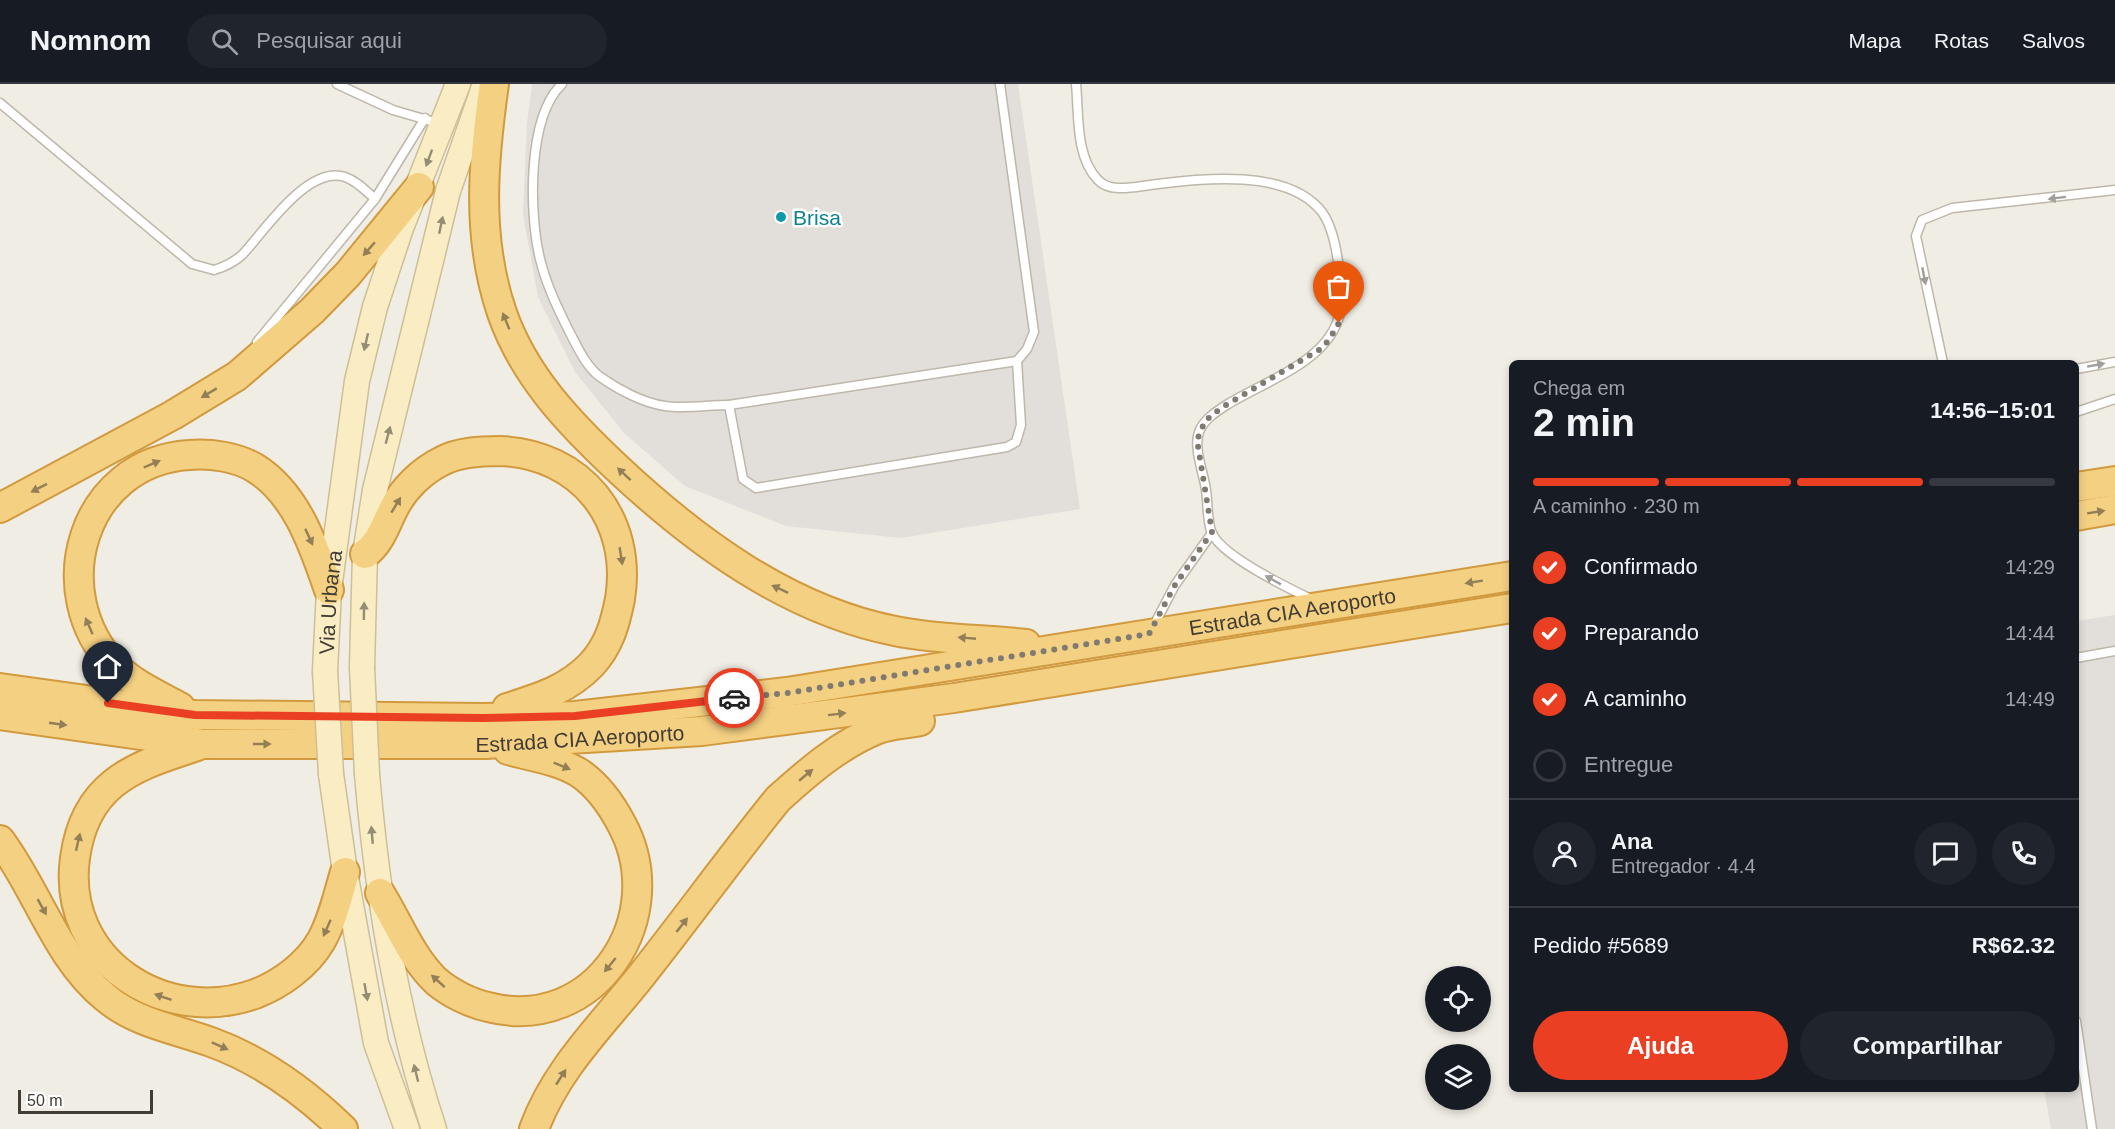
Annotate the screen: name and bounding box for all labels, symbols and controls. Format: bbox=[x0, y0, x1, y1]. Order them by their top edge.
search box bbox=[187, 14, 607, 68]
text: Nomnom bbox=[30, 25, 151, 56]
icon: search bbox=[208, 25, 241, 58]
text: Pesquisar aqui bbox=[256, 28, 402, 53]
text: Mapa bbox=[1849, 29, 1901, 52]
text: Rotas bbox=[1934, 29, 1989, 52]
text: Salvos bbox=[2022, 29, 2085, 52]
one-way arrow bbox=[424, 149, 434, 167]
one-way arrow bbox=[2047, 193, 2066, 202]
place label: Brisa bbox=[793, 206, 841, 229]
marker: Brisa bbox=[774, 210, 788, 224]
one-way arrow bbox=[437, 215, 446, 234]
one-way arrow bbox=[363, 241, 376, 256]
pin bbox=[1313, 261, 1364, 323]
one-way arrow bbox=[1920, 266, 1929, 285]
icon: bag bbox=[1322, 270, 1355, 303]
one-way arrow bbox=[501, 312, 511, 330]
one-way arrow bbox=[361, 333, 371, 351]
one-way arrow bbox=[2086, 360, 2105, 369]
text: Chega em bbox=[1533, 377, 1625, 399]
one-way arrow bbox=[201, 387, 217, 398]
text: 14:56–15:01 bbox=[1930, 398, 2055, 423]
text: 2 min bbox=[1533, 401, 1635, 444]
one-way arrow bbox=[384, 425, 394, 444]
one-way arrow bbox=[143, 459, 160, 468]
one-way arrow bbox=[616, 467, 631, 481]
one-way arrow bbox=[31, 483, 48, 493]
text: A caminho · 230 m bbox=[1533, 495, 1700, 517]
one-way arrow bbox=[391, 496, 401, 513]
one-way arrow bbox=[2086, 508, 2105, 517]
one-way arrow bbox=[305, 528, 314, 545]
one-way arrow bbox=[616, 547, 625, 566]
street label: Via Urbana bbox=[314, 548, 346, 655]
icon: check bbox=[1533, 551, 1566, 584]
text: Confirmado bbox=[1584, 554, 1698, 579]
text: 14:29 bbox=[2005, 556, 2055, 578]
one-way arrow bbox=[1264, 575, 1281, 585]
one-way arrow bbox=[1464, 578, 1483, 587]
street label: Estrada CIA Aeroporto bbox=[1187, 583, 1397, 639]
one-way arrow bbox=[772, 584, 789, 593]
one-way arrow bbox=[359, 601, 369, 620]
icon: check bbox=[1533, 617, 1566, 650]
one-way arrow bbox=[84, 618, 93, 635]
text: Preparando bbox=[1584, 620, 1699, 645]
text: 14:44 bbox=[2005, 622, 2055, 644]
one-way arrow bbox=[958, 633, 977, 643]
pin bbox=[82, 641, 133, 703]
icon: home bbox=[91, 650, 124, 683]
courier bbox=[704, 668, 764, 728]
icon: car bbox=[718, 682, 751, 715]
icon: check bbox=[1533, 683, 1566, 716]
text: A caminho bbox=[1584, 686, 1687, 711]
text: 14:49 bbox=[2005, 688, 2055, 710]
one-way arrow bbox=[828, 709, 847, 718]
one-way arrow bbox=[48, 719, 67, 728]
street label: Estrada CIA Aeroporto bbox=[475, 721, 685, 756]
one-way arrow bbox=[253, 739, 272, 749]
text: Entregue bbox=[1584, 752, 1673, 777]
one-way arrow bbox=[554, 761, 572, 771]
one-way arrow bbox=[798, 769, 813, 782]
button: person bbox=[1533, 822, 1596, 885]
button: chat bbox=[1914, 822, 1977, 885]
button: phone bbox=[1992, 822, 2055, 885]
one-way arrow bbox=[367, 826, 377, 845]
text: Ana bbox=[1611, 829, 1653, 854]
one-way arrow bbox=[73, 833, 83, 851]
text: Entregador · 4.4 bbox=[1611, 855, 1756, 877]
one-way arrow bbox=[37, 899, 47, 916]
one-way arrow bbox=[675, 917, 687, 932]
one-way arrow bbox=[322, 919, 332, 937]
text: Pedido #5689 bbox=[1533, 933, 1669, 958]
text: R$62.32 bbox=[1972, 933, 2055, 958]
one-way arrow bbox=[604, 957, 617, 973]
map controls bbox=[1425, 966, 1491, 1110]
button: locate bbox=[1425, 966, 1491, 1032]
one-way arrow bbox=[431, 974, 446, 987]
one-way arrow bbox=[362, 982, 371, 1001]
one-way arrow bbox=[153, 991, 171, 1001]
button: Ajuda bbox=[1533, 1011, 1788, 1080]
button: Compartilhar bbox=[1800, 1011, 2055, 1080]
one-way arrow bbox=[211, 1041, 229, 1051]
button: layers bbox=[1425, 1044, 1491, 1110]
one-way arrow bbox=[411, 1064, 421, 1082]
one-way arrow bbox=[555, 1069, 566, 1085]
scale bar bbox=[18, 1087, 153, 1114]
text: 50 m bbox=[27, 1092, 63, 1109]

